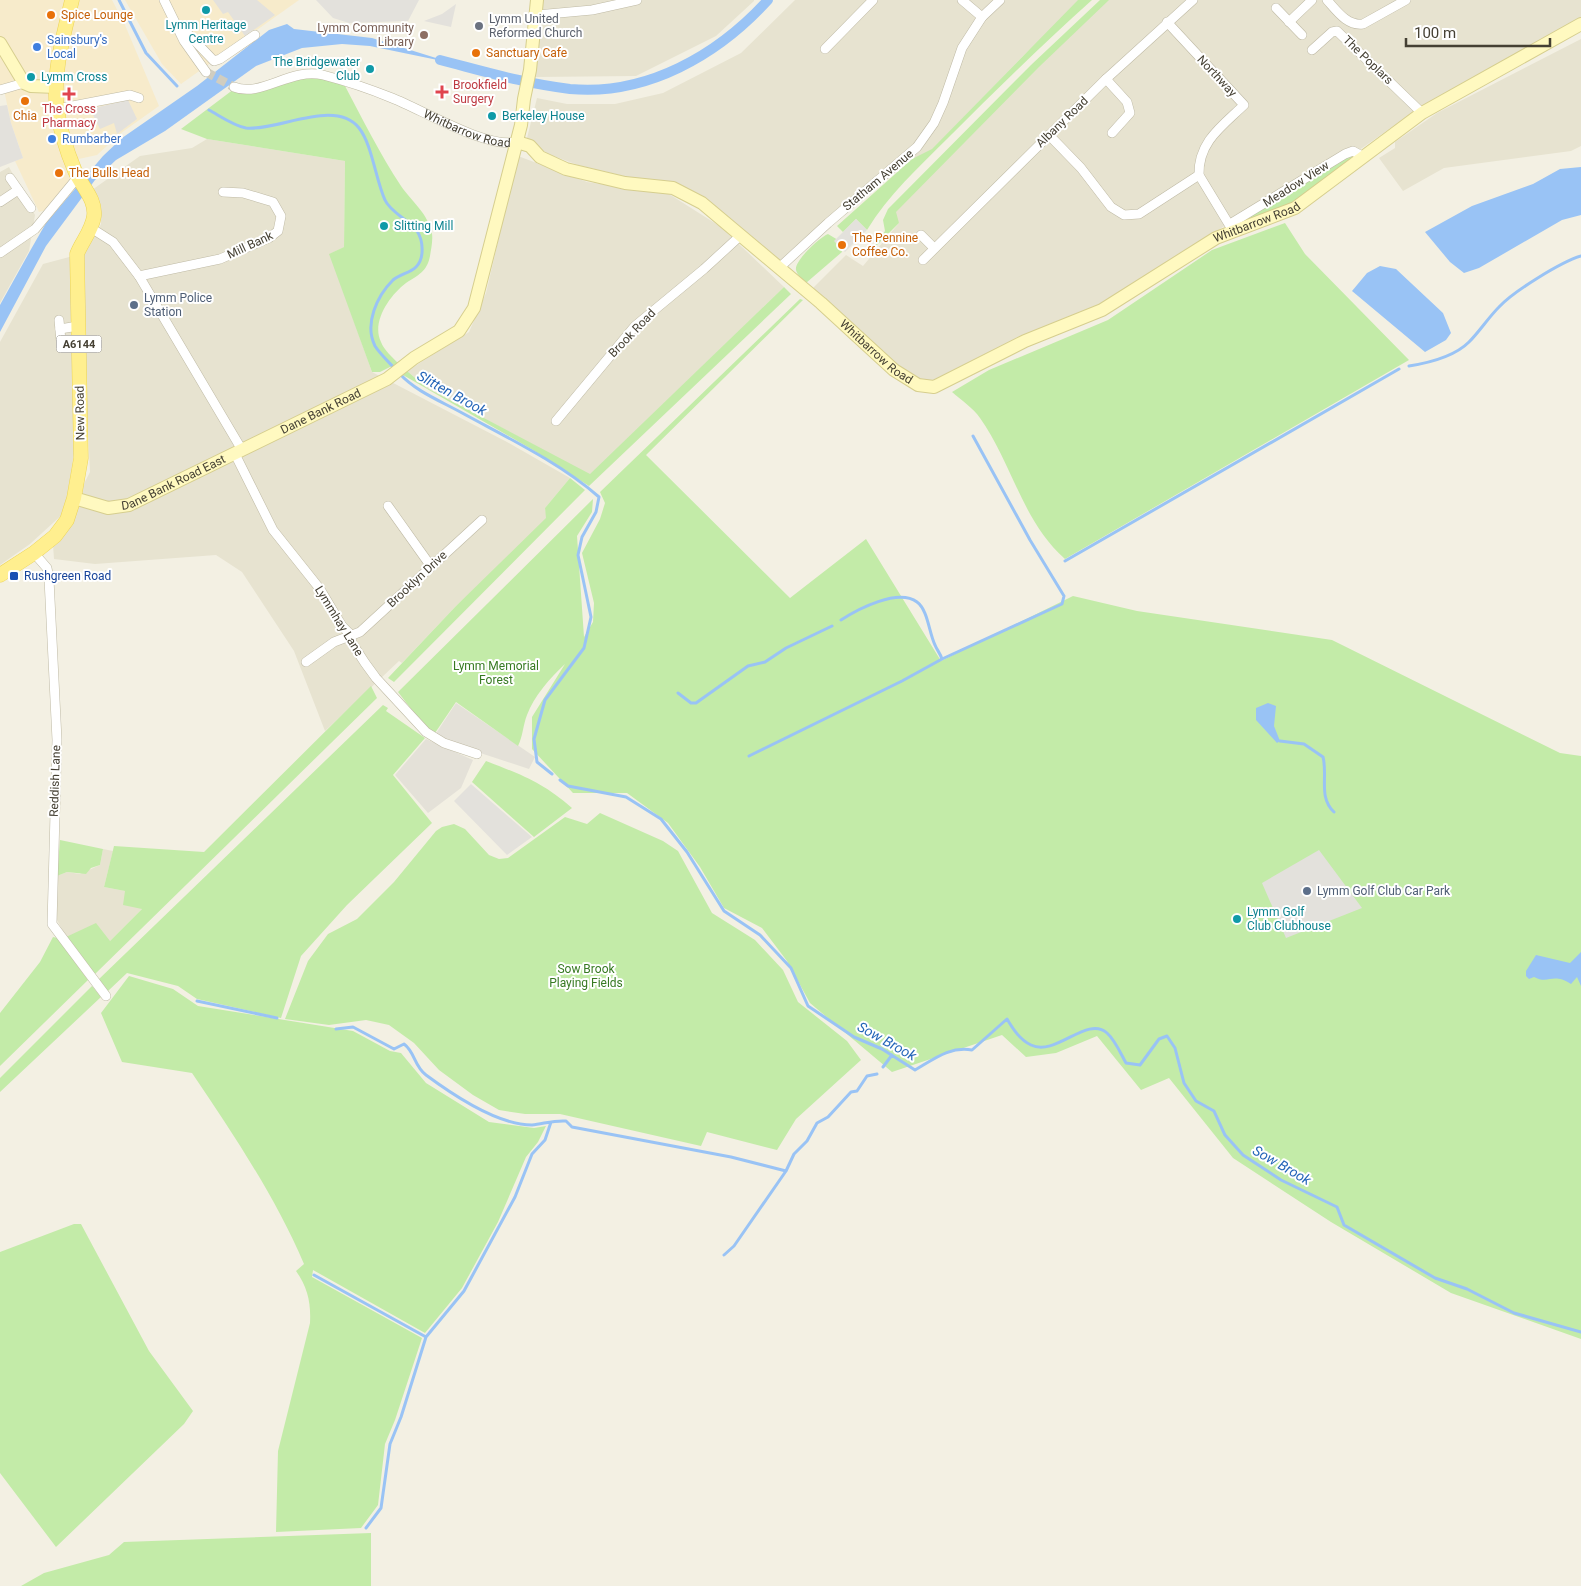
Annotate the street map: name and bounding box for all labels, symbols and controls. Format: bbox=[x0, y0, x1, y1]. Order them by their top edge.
marker: Lymm Heritage Centre bbox=[200, 4, 212, 16]
place label: Spice Lounge bbox=[61, 8, 133, 22]
marker: Spice Lounge bbox=[45, 9, 57, 21]
place label: Lymm United Reformed Church bbox=[489, 12, 582, 40]
scale bar bbox=[1406, 15, 1550, 47]
place label: Lymm Heritage Centre bbox=[166, 18, 246, 46]
marker: Lymm United Reformed Church bbox=[473, 20, 485, 32]
place label: Lymm Community Library bbox=[317, 21, 414, 49]
text: 100 m bbox=[1414, 24, 1456, 42]
marker: Lymm Community Library bbox=[418, 29, 430, 41]
place label: Sainsbury's Local bbox=[47, 33, 108, 61]
street label: The Poplars bbox=[1340, 33, 1396, 87]
marker: Sainsbury's Local bbox=[31, 41, 43, 53]
place label: Sanctuary Cafe bbox=[486, 46, 567, 60]
marker: Sanctuary Cafe bbox=[470, 47, 482, 59]
street label: Northway bbox=[1194, 52, 1240, 100]
place label: The Bridgewater Club bbox=[273, 55, 360, 83]
marker: The Bridgewater Club bbox=[364, 63, 376, 75]
place label: Lymm Cross bbox=[41, 70, 107, 84]
marker: Lymm Cross bbox=[25, 71, 37, 83]
place label: Brookfield Surgery bbox=[453, 78, 507, 106]
marker: Brookfield Surgery bbox=[435, 85, 449, 99]
marker: The Cross Pharmacy bbox=[63, 88, 75, 100]
street label: Albany Road bbox=[1033, 94, 1091, 150]
marker: Chia bbox=[19, 95, 31, 107]
place label: The Cross Pharmacy bbox=[42, 102, 96, 130]
street label: Whitbarrow Road bbox=[421, 107, 511, 150]
place label: Chia bbox=[13, 109, 37, 123]
place label: Berkeley House bbox=[502, 109, 585, 123]
marker: Berkeley House bbox=[486, 110, 498, 122]
place label: Rumbarber bbox=[62, 132, 121, 146]
marker: Rumbarber bbox=[46, 133, 58, 145]
street label: Statham Avenue bbox=[840, 147, 916, 213]
street label: Meadow View bbox=[1261, 158, 1331, 210]
place label: The Bulls Head bbox=[69, 166, 149, 180]
marker: The Bulls Head bbox=[53, 167, 65, 179]
street label: Whitbarrow Road bbox=[1211, 199, 1303, 245]
place label: Slitting Mill bbox=[394, 219, 453, 233]
marker: Slitting Mill bbox=[378, 220, 390, 232]
street label: Mill Bank bbox=[225, 228, 276, 262]
place label: The Pennine Coffee Co. bbox=[852, 231, 918, 259]
marker: The Pennine Coffee Co. bbox=[836, 239, 848, 251]
place label: Lymm Police Station bbox=[144, 291, 212, 319]
marker: Lymm Police Station bbox=[128, 299, 140, 311]
street label: Brook Road bbox=[606, 306, 658, 360]
street label: Whitbarrow Road bbox=[837, 317, 915, 387]
road number: A6144 bbox=[56, 336, 102, 352]
water label: Slitten Brook bbox=[414, 367, 491, 419]
street label: New Road bbox=[73, 386, 87, 440]
street label: Dane Bank Road bbox=[278, 386, 363, 437]
street label: Dane Bank Road East bbox=[120, 452, 228, 513]
street label: Brooklyn Drive bbox=[384, 548, 450, 610]
place label: Rushgreen Road bbox=[24, 569, 111, 583]
marker: Rushgreen Road bbox=[8, 570, 20, 582]
street label: Lymmhay Lane bbox=[312, 583, 366, 659]
park label: Lymm Memorial Forest bbox=[453, 659, 539, 687]
street label: Reddish Lane bbox=[47, 745, 63, 817]
place label: Lymm Golf Club Car Park bbox=[1317, 884, 1451, 898]
marker: Lymm Golf Club Car Park bbox=[1301, 885, 1313, 897]
place label: Lymm Golf Club Clubhouse bbox=[1247, 905, 1331, 933]
marker: Lymm Golf Club Clubhouse bbox=[1231, 913, 1243, 925]
park label: Sow Brook Playing Fields bbox=[549, 962, 623, 990]
water label: Sow Brook bbox=[855, 1018, 920, 1064]
water label: Sow Brook bbox=[1250, 1142, 1315, 1189]

